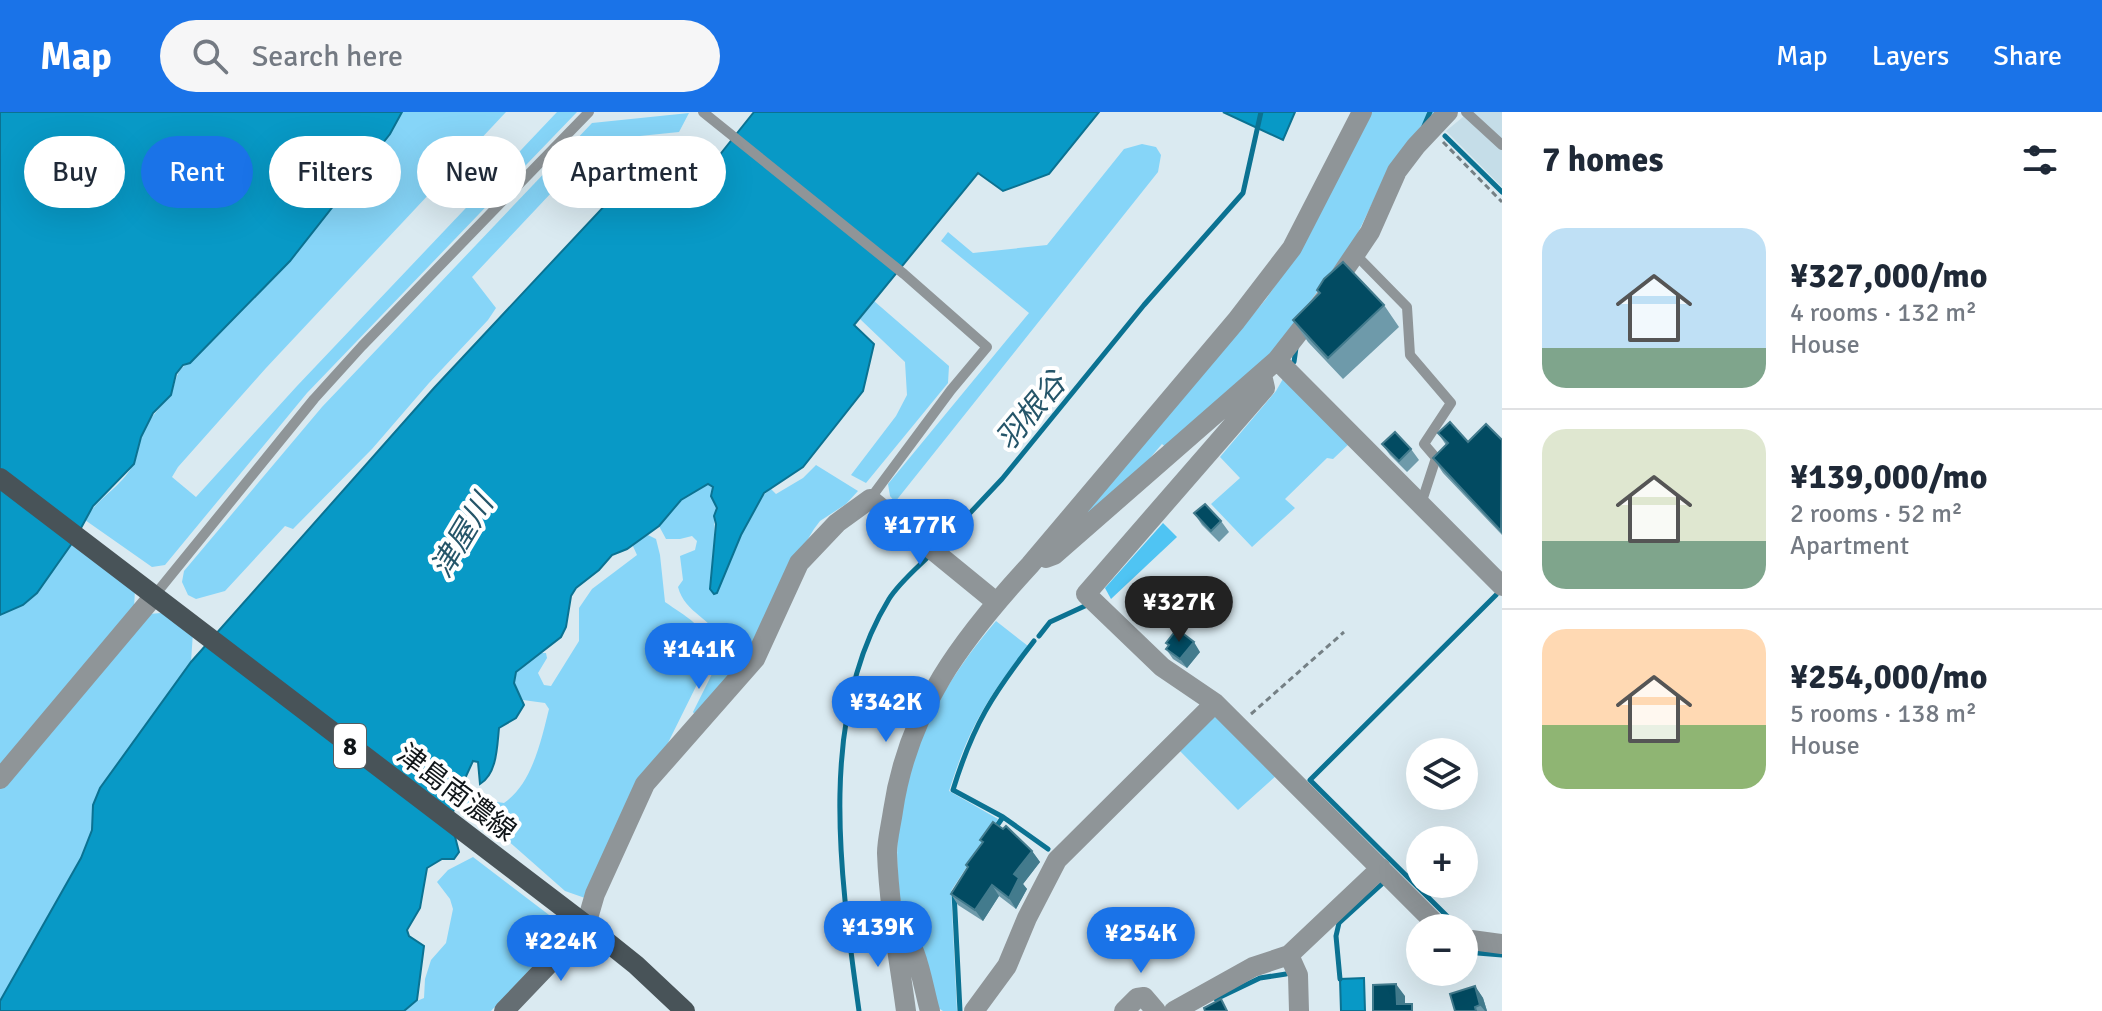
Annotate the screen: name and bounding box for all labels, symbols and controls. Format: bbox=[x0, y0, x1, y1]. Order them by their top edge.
search box bbox=[160, 20, 720, 92]
text: Map bbox=[40, 33, 112, 80]
icon: search bbox=[188, 34, 232, 78]
text: Search here bbox=[252, 38, 403, 75]
text: Map bbox=[1776, 39, 1828, 73]
text: Layers bbox=[1872, 39, 1949, 73]
text: Share bbox=[1993, 39, 2062, 73]
chip: Buy bbox=[24, 136, 125, 208]
chip: Rent bbox=[141, 136, 253, 208]
chip: Filters bbox=[269, 136, 401, 208]
chip: New bbox=[417, 136, 526, 208]
chip: Apartment bbox=[542, 136, 726, 208]
icon: filters bbox=[2018, 138, 2062, 182]
text: 7 homes bbox=[1542, 139, 1663, 181]
text: ¥327,000/mo bbox=[1790, 255, 1988, 297]
icon: home bbox=[1606, 260, 1702, 356]
text: 4 rooms · 132 m² bbox=[1790, 297, 1977, 329]
text: House bbox=[1790, 329, 1860, 361]
water label: 羽根谷 bbox=[988, 363, 1076, 458]
text: ¥139,000/mo bbox=[1790, 456, 1988, 498]
icon: home bbox=[1606, 461, 1702, 557]
water label: 津屋川 bbox=[423, 486, 503, 584]
text: 2 rooms · 52 m² bbox=[1790, 498, 1963, 530]
pin: ¥177K bbox=[864, 499, 976, 567]
text: ¥177K bbox=[884, 509, 956, 541]
text: Apartment bbox=[1790, 530, 1909, 562]
pin: ¥327K bbox=[1123, 576, 1235, 644]
text: ¥327K bbox=[1143, 586, 1215, 618]
pin: ¥141K bbox=[643, 623, 755, 691]
text: ¥141K bbox=[663, 633, 735, 665]
text: ¥254,000/mo bbox=[1790, 656, 1988, 698]
icon: home bbox=[1606, 661, 1702, 757]
pin: ¥342K bbox=[830, 676, 942, 744]
text: ¥342K bbox=[850, 686, 922, 718]
text: 5 rooms · 138 m² bbox=[1790, 698, 1977, 730]
road number: 8 bbox=[334, 724, 366, 768]
text: House bbox=[1790, 730, 1860, 762]
street label: 津島南濃線 bbox=[390, 737, 523, 849]
map controls bbox=[1406, 738, 1478, 986]
button: layers bbox=[1406, 738, 1478, 810]
button: + bbox=[1406, 826, 1478, 898]
pin: ¥139K bbox=[822, 901, 934, 969]
pin: ¥254K bbox=[1085, 907, 1197, 975]
text: ¥139K bbox=[842, 911, 914, 943]
button: − bbox=[1406, 914, 1478, 986]
pin: ¥224K bbox=[505, 915, 617, 983]
text: ¥254K bbox=[1105, 917, 1177, 949]
text: ¥224K bbox=[525, 925, 597, 957]

